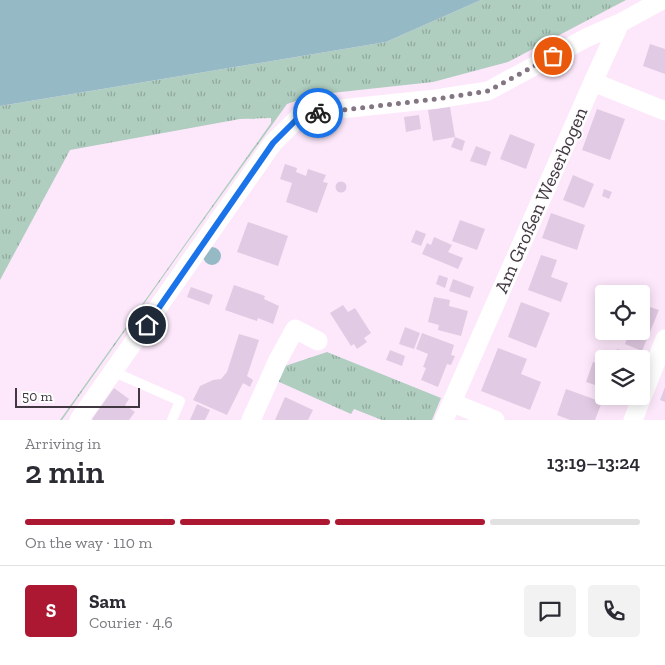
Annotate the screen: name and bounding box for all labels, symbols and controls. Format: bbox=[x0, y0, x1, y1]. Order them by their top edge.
pin bbox=[532, 35, 574, 77]
icon: bag bbox=[539, 42, 567, 70]
courier bbox=[293, 88, 343, 138]
icon: bike bbox=[304, 99, 332, 127]
street label: Am Großen Weserbogen bbox=[490, 103, 592, 296]
map controls bbox=[595, 285, 650, 405]
button: locate bbox=[595, 285, 650, 340]
pin bbox=[126, 304, 168, 346]
icon: home bbox=[133, 311, 161, 339]
button: layers bbox=[595, 350, 650, 405]
scale bar bbox=[15, 385, 140, 408]
text: 50 m bbox=[22, 388, 53, 405]
text: Arriving in bbox=[25, 434, 101, 453]
text: 13:19–13:24 bbox=[547, 451, 640, 474]
text: 2 min bbox=[25, 453, 104, 491]
text: On the way · 110 m bbox=[25, 533, 152, 552]
button: chat bbox=[524, 585, 576, 637]
button: phone bbox=[588, 585, 640, 637]
text: Sam bbox=[89, 590, 126, 613]
text: S bbox=[46, 599, 56, 622]
text: Courier · 4.6 bbox=[89, 613, 173, 632]

